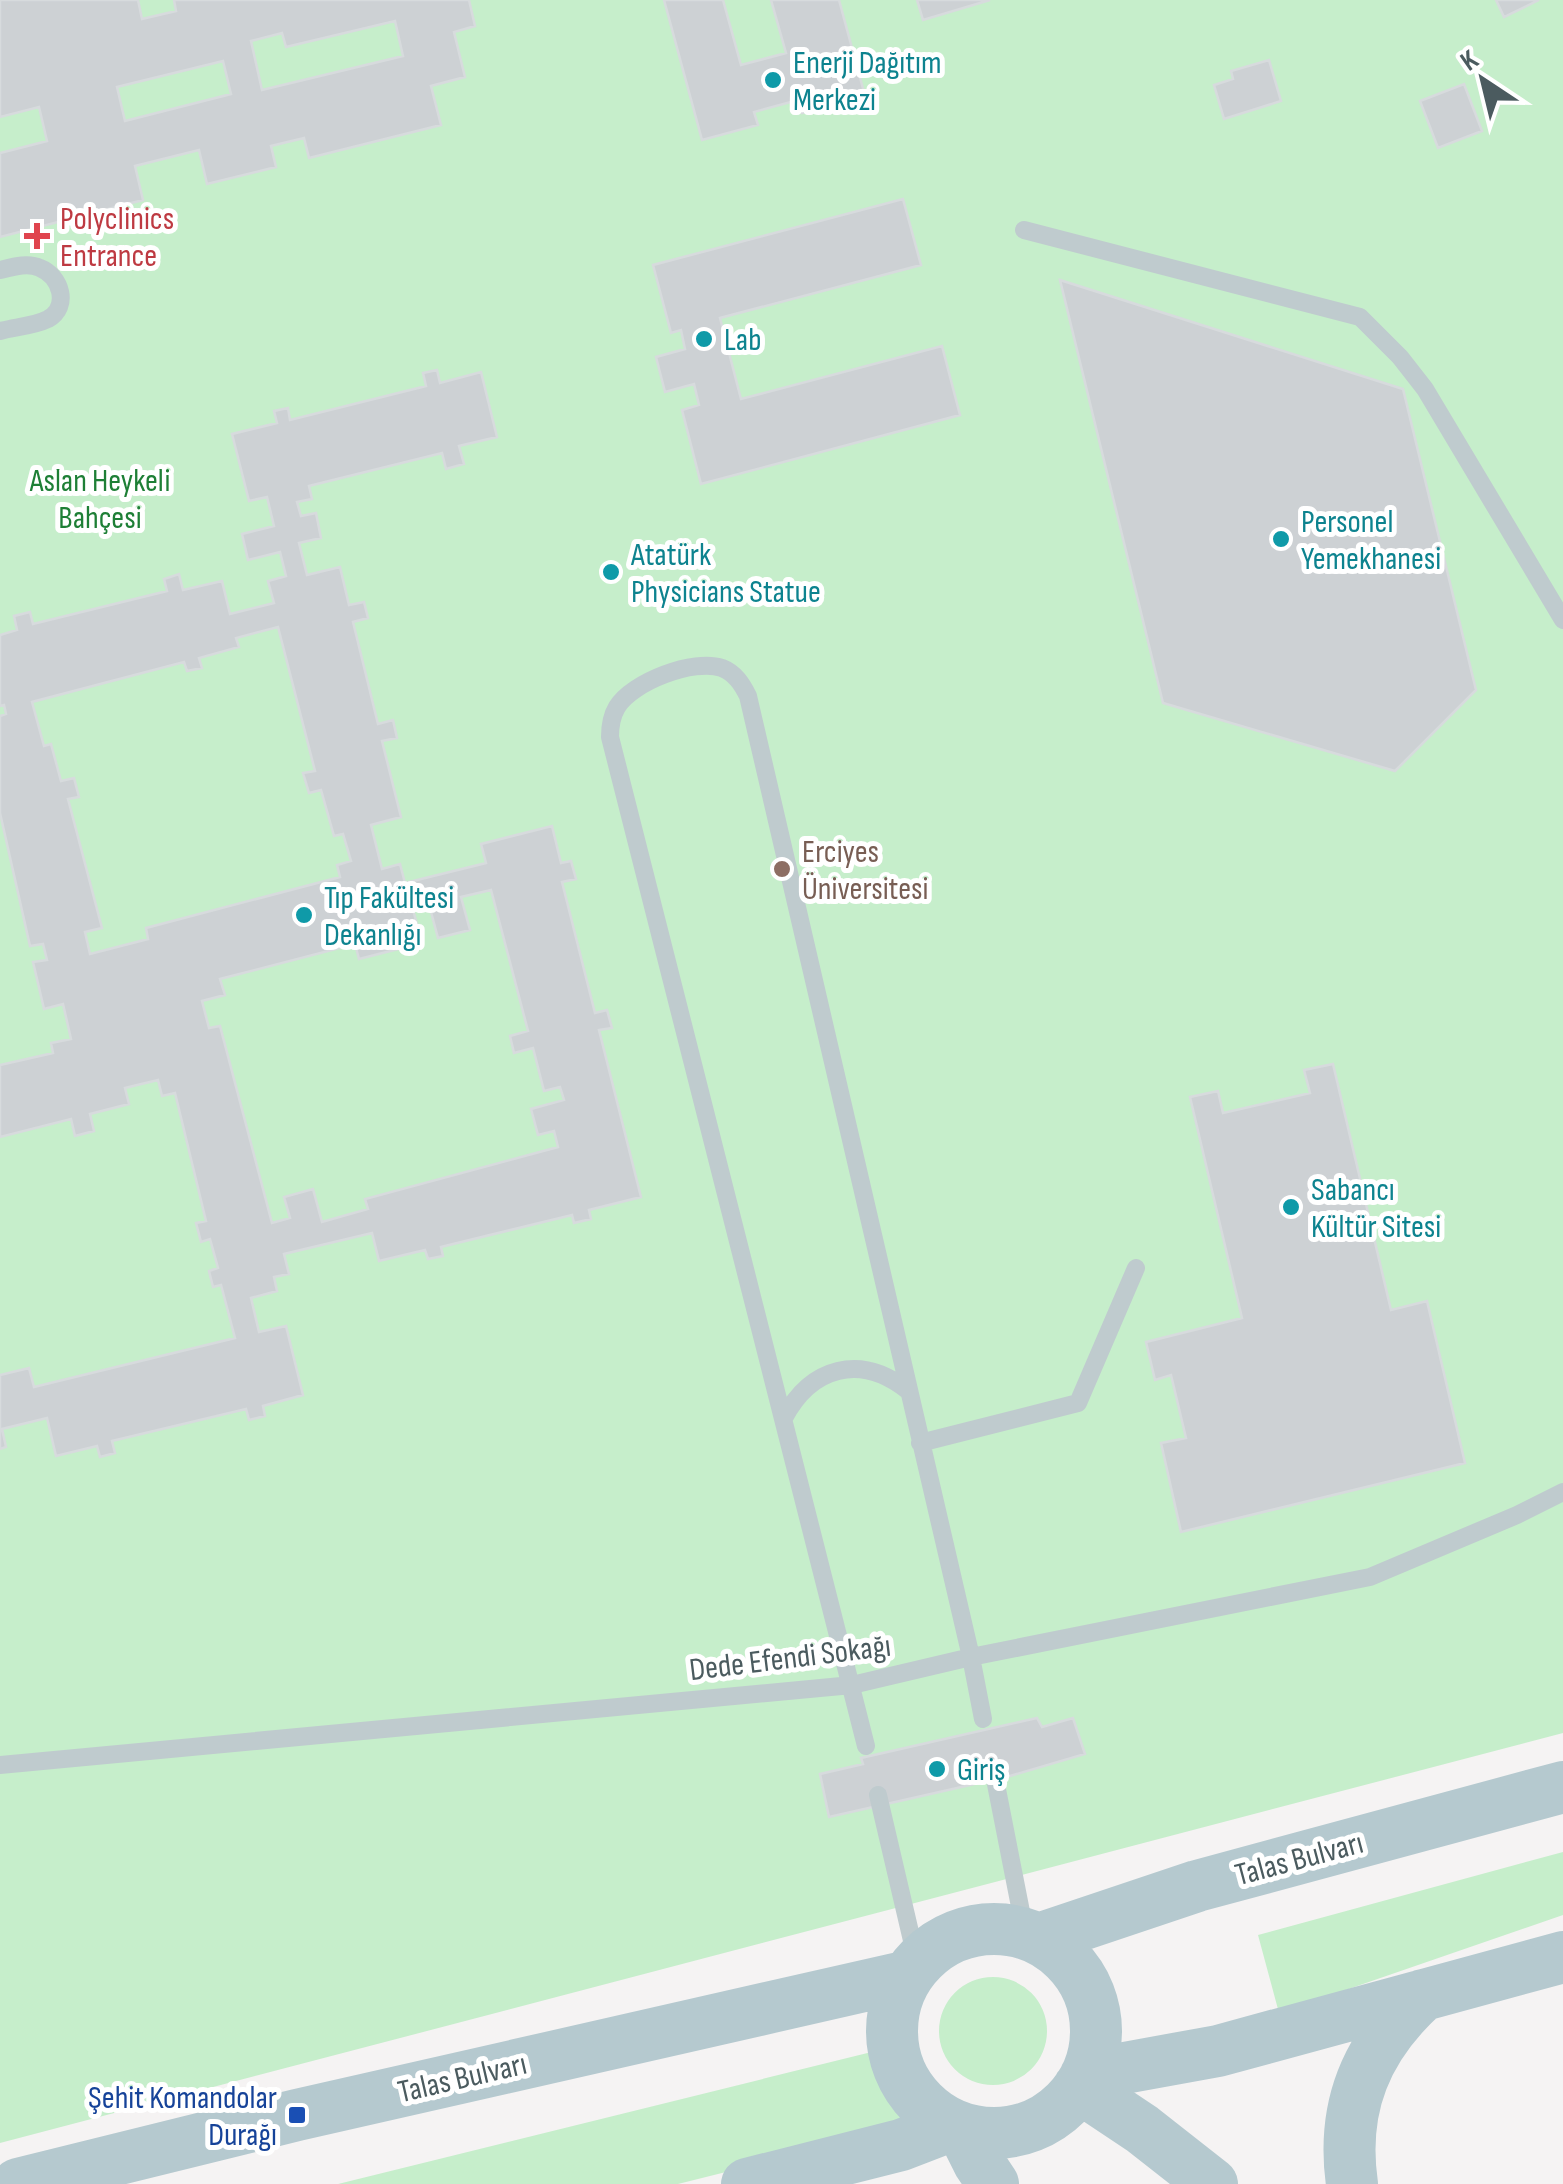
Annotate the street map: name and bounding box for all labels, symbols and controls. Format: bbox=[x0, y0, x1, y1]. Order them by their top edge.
north arrow bbox=[1433, 30, 1533, 130]
text: K bbox=[1454, 43, 1485, 78]
place label: Enerji Dağıtım Merkezi bbox=[793, 44, 942, 120]
marker: Enerji Dağıtım Merkezi bbox=[762, 69, 784, 91]
place label: Polyclinics Entrance bbox=[60, 200, 174, 276]
marker: Polyclinics Entrance bbox=[24, 223, 50, 249]
place label: Lab bbox=[724, 321, 761, 360]
marker: Lab bbox=[693, 328, 715, 350]
park label: Aslan Heykeli Bahçesi bbox=[29, 462, 170, 538]
place label: Personel Yemekhanesi bbox=[1301, 503, 1441, 579]
marker: Personel Yemekhanesi bbox=[1270, 528, 1292, 550]
place label: Atatürk Physicians Statue bbox=[630, 536, 821, 612]
marker: Atatürk Physicians Statue bbox=[600, 561, 622, 583]
place label: Erciyes Üniversitesi bbox=[802, 833, 928, 909]
marker: Erciyes Üniversitesi bbox=[771, 858, 793, 880]
place label: Tıp Fakültesi Dekanlığı bbox=[324, 879, 454, 955]
marker: Tıp Fakültesi Dekanlığı bbox=[293, 904, 315, 926]
place label: Sabancı Kültür Sitesi bbox=[1311, 1171, 1441, 1247]
marker: Sabancı Kültür Sitesi bbox=[1280, 1196, 1302, 1218]
street label: Dede Efendi Sokağı bbox=[687, 1627, 893, 1690]
place label: Giriş bbox=[957, 1751, 1006, 1790]
marker: Giriş bbox=[926, 1758, 948, 1780]
street label: Talas Bulvarı bbox=[1231, 1824, 1368, 1895]
street label: Talas Bulvarı bbox=[394, 2045, 531, 2112]
place label: Şehit Komandolar Durağı bbox=[88, 2079, 277, 2155]
marker: Şehit Komandolar Durağı bbox=[286, 2104, 308, 2126]

